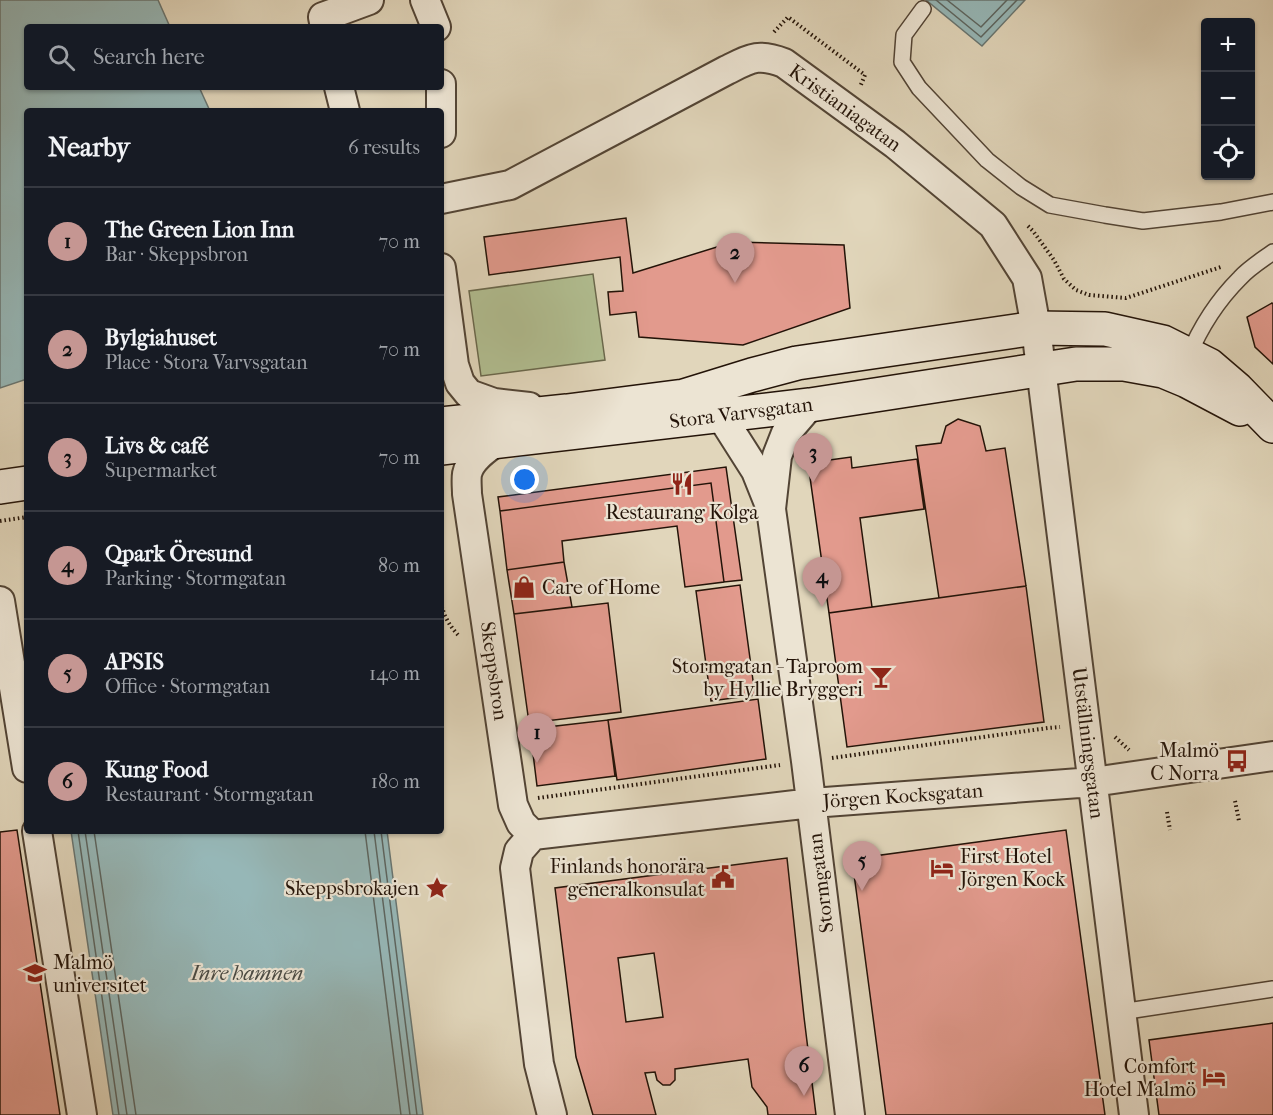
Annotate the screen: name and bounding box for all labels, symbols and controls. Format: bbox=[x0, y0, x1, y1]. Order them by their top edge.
map controls bbox=[1201, 18, 1255, 180]
button: + bbox=[1201, 18, 1255, 72]
search box bbox=[24, 24, 444, 90]
icon: search bbox=[45, 41, 78, 74]
text: Search here bbox=[93, 44, 205, 70]
street label: Kristianiagatan bbox=[784, 60, 906, 157]
button: − bbox=[1201, 72, 1255, 126]
button: locate bbox=[1201, 126, 1255, 180]
text: Nearby bbox=[48, 132, 130, 163]
text: 6 results bbox=[348, 136, 420, 159]
text: The Green Lion Inn bbox=[105, 217, 294, 243]
text: 1 bbox=[64, 230, 71, 253]
text: 70 m bbox=[378, 230, 420, 253]
pin: 2 bbox=[716, 234, 754, 283]
text: Bar · Skeppsbron bbox=[105, 243, 248, 266]
text: Bylgiahuset bbox=[105, 325, 217, 351]
text: 2 bbox=[62, 338, 73, 361]
text: 70 m bbox=[378, 338, 420, 361]
text: Place · Stora Varvsgatan bbox=[105, 351, 308, 374]
street label: Stora Varvsgatan bbox=[668, 393, 814, 433]
text: Livs & café bbox=[105, 433, 209, 459]
pin: 3 bbox=[794, 434, 832, 483]
text: 3 bbox=[63, 446, 72, 469]
text: 70 m bbox=[378, 446, 420, 469]
text: Supermarket bbox=[105, 459, 217, 482]
your location bbox=[510, 465, 539, 494]
restaurant icon: Restaurang Kolga bbox=[669, 471, 695, 497]
place label: Restaurang Kolga bbox=[605, 501, 759, 524]
text: Qpark Öresund bbox=[105, 541, 252, 567]
text: 4 bbox=[62, 554, 73, 577]
text: 80 m bbox=[378, 554, 420, 577]
pin: 4 bbox=[802, 558, 842, 607]
text: Parking · Stormgatan bbox=[105, 567, 286, 590]
shop icon: Care of Home bbox=[511, 574, 537, 600]
place label: Care of Home bbox=[542, 576, 660, 599]
street label: Skeppsbron bbox=[476, 620, 512, 722]
text: APSIS bbox=[105, 649, 164, 675]
place label: Stormgatan - Taproom by Hyllie Bryggeri bbox=[672, 655, 863, 701]
text: 5 bbox=[63, 662, 72, 685]
text: 140 m bbox=[369, 662, 420, 685]
bar icon: Stormgatan - Taproom by Hyllie Bryggeri bbox=[868, 664, 894, 690]
street label: Utställningsgatan bbox=[1067, 666, 1109, 821]
text: Office · Stormgatan bbox=[105, 675, 270, 698]
pin: 1 bbox=[518, 714, 556, 763]
place label: Malmö C Norra bbox=[1150, 739, 1220, 785]
bus stop icon: Malmö C Norra bbox=[1224, 748, 1250, 774]
text: Kung Food bbox=[105, 757, 208, 783]
text: 6 bbox=[62, 770, 73, 793]
text: 180 m bbox=[371, 770, 420, 793]
street label: Jörgen Kocksgatan bbox=[820, 779, 984, 813]
text: Restaurant · Stormgatan bbox=[105, 783, 314, 806]
street label: Stormgatan bbox=[803, 831, 839, 934]
pin: 5 bbox=[842, 842, 882, 891]
place label: First Hotel Jörgen Kock bbox=[958, 845, 1066, 891]
place label: Finlands honorära generalkonsulat bbox=[550, 855, 706, 901]
hotel icon: First Hotel Jörgen Kock bbox=[929, 855, 955, 881]
public building icon: Finlands honorära generalkonsulat bbox=[710, 864, 736, 890]
place icon: Skeppsbrokajen bbox=[424, 875, 450, 901]
place label: Skeppsbrokajen bbox=[285, 877, 419, 900]
place label: Malmö universitet bbox=[52, 951, 147, 997]
school or university icon: Malmö universitet bbox=[22, 960, 48, 986]
water label: Inre hamnen bbox=[190, 961, 304, 985]
pin: 6 bbox=[784, 1046, 824, 1096]
place label: Comfort Hotel Malmö bbox=[1084, 1055, 1196, 1101]
hotel icon: Comfort Hotel Malmö bbox=[1201, 1064, 1227, 1090]

